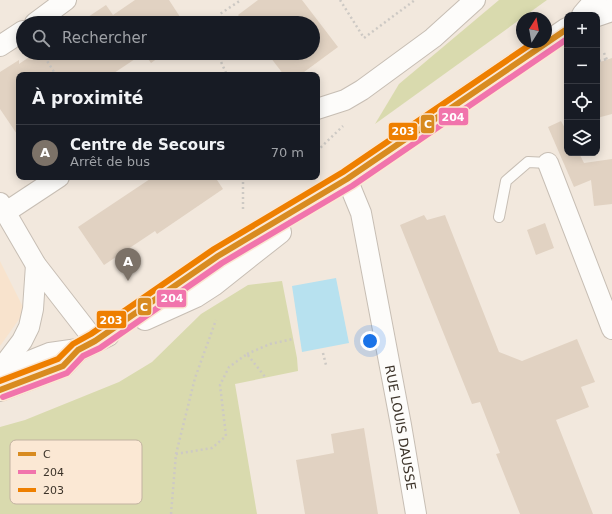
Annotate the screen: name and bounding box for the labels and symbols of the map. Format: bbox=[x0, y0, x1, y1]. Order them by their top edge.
north arrow bbox=[516, 12, 552, 48]
line badge: 204 bbox=[438, 107, 469, 126]
text: 204 bbox=[442, 111, 465, 124]
line badge: C bbox=[420, 114, 435, 134]
text: C bbox=[424, 118, 432, 131]
line badge: 203 bbox=[388, 122, 418, 141]
text: 203 bbox=[392, 125, 414, 138]
pin: A bbox=[115, 248, 141, 281]
line badge: 204 bbox=[156, 289, 187, 308]
text: 204 bbox=[161, 292, 184, 305]
line badge: C bbox=[137, 297, 152, 316]
text: C bbox=[140, 301, 148, 314]
line badge: 203 bbox=[96, 310, 127, 329]
text: 203 bbox=[100, 314, 122, 327]
your location bbox=[360, 331, 380, 351]
street label: RUE LOUIS DAUSSE bbox=[382, 364, 419, 491]
legend bbox=[10, 440, 142, 504]
text: C bbox=[43, 448, 51, 461]
text: 204 bbox=[43, 466, 64, 479]
text: 203 bbox=[43, 484, 64, 497]

